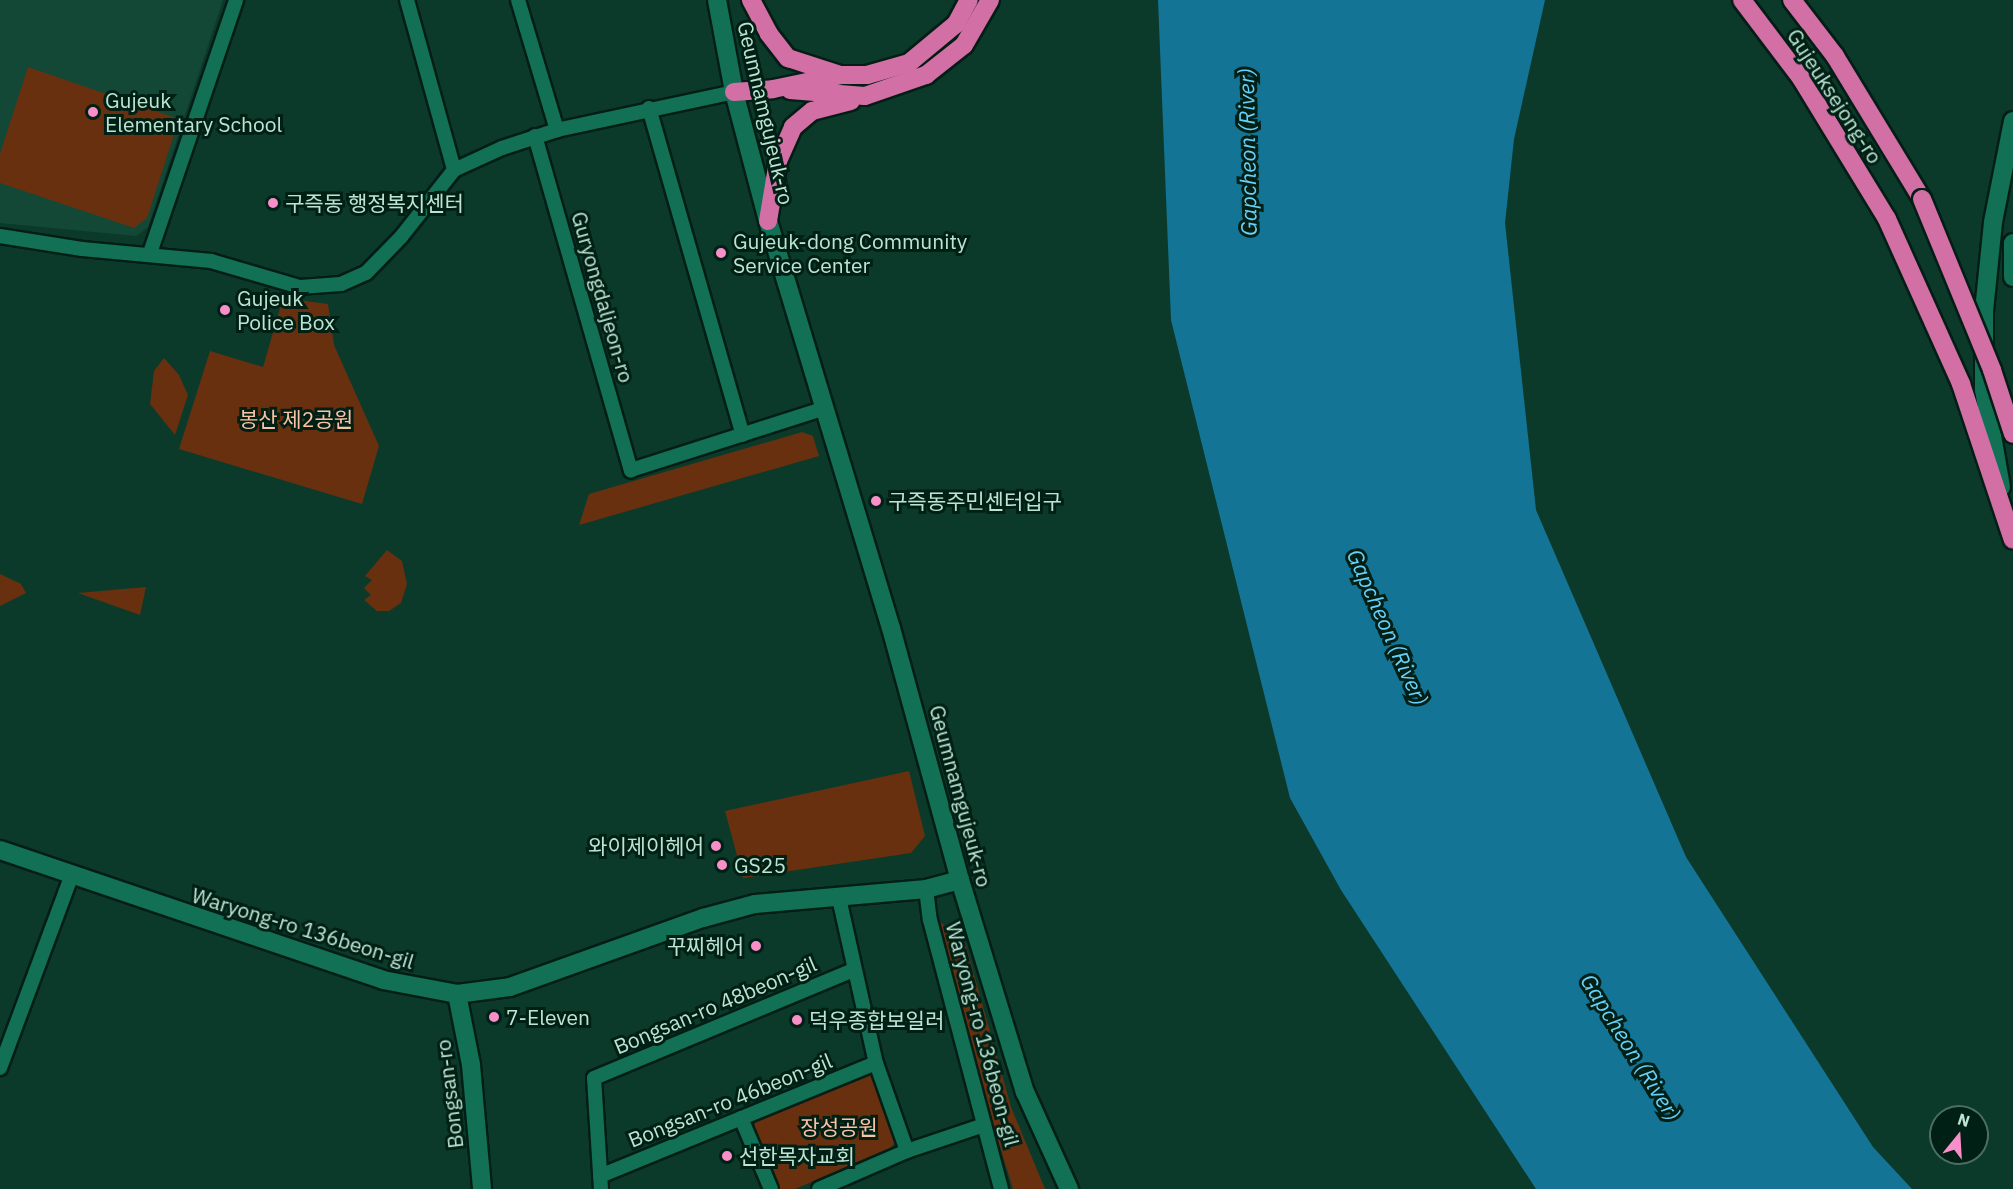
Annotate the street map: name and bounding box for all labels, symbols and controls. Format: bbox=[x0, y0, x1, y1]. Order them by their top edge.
street label: Geumnamgujeuk-ro bbox=[733, 19, 799, 207]
street label: Gujeuksejong-ro bbox=[1782, 24, 1888, 168]
water label: Gapcheon (River) bbox=[1232, 68, 1262, 236]
place label: Gujeuk Elementary School bbox=[105, 87, 282, 137]
marker: Gujeuk Elementary School bbox=[86, 105, 100, 119]
place label: 구즉동 행정복지센터 bbox=[285, 190, 464, 216]
marker: 구즉동 행정복지센터 bbox=[266, 196, 280, 210]
street label: Guryongdaljeon-ro bbox=[567, 209, 639, 385]
place label: Gujeuk-dong Community Service Center bbox=[733, 228, 967, 278]
marker: Gujeuk-dong Community Service Center bbox=[714, 246, 728, 260]
place label: Gujeuk Police Box bbox=[237, 285, 335, 335]
marker: Gujeuk Police Box bbox=[218, 303, 232, 317]
park label: 봉산 제2공원 bbox=[239, 406, 353, 432]
place label: 구즉동주민센터입구 bbox=[888, 488, 1062, 514]
marker: 구즉동주민센터입구 bbox=[869, 494, 883, 508]
water label: Gapcheon (River) bbox=[1342, 545, 1434, 709]
street label: Geumnamgujeuk-ro bbox=[925, 702, 997, 890]
place label: 와이제이헤어 bbox=[588, 833, 704, 859]
marker: 와이제이헤어 bbox=[709, 839, 723, 853]
place label: GS25 bbox=[734, 852, 786, 878]
marker: GS25 bbox=[715, 858, 729, 872]
street label: Waryong-ro 136beon-gil bbox=[189, 882, 417, 974]
street label: Waryong-ro 136beon-gil bbox=[941, 919, 1025, 1149]
place label: 꾸찌헤어 bbox=[667, 933, 744, 959]
marker: 꾸찌헤어 bbox=[749, 939, 763, 953]
street label: Bongsan-ro 48beon-gil bbox=[610, 951, 820, 1059]
water label: Gapcheon (River) bbox=[1575, 969, 1687, 1125]
place label: 7-Eleven bbox=[506, 1004, 590, 1030]
place label: 덕우종합보일러 bbox=[809, 1007, 944, 1033]
marker: 7-Eleven bbox=[487, 1010, 501, 1024]
marker: 덕우종합보일러 bbox=[790, 1013, 804, 1027]
street label: Bongsan-ro bbox=[430, 1038, 468, 1150]
street label: Bongsan-ro 46beon-gil bbox=[624, 1048, 836, 1152]
north arrow bbox=[1929, 1105, 1989, 1165]
text: N bbox=[1955, 1108, 1973, 1131]
park label: 장성공원 bbox=[800, 1114, 878, 1140]
place label: 선한목자교회 bbox=[739, 1143, 855, 1169]
marker: 선한목자교회 bbox=[720, 1149, 734, 1163]

